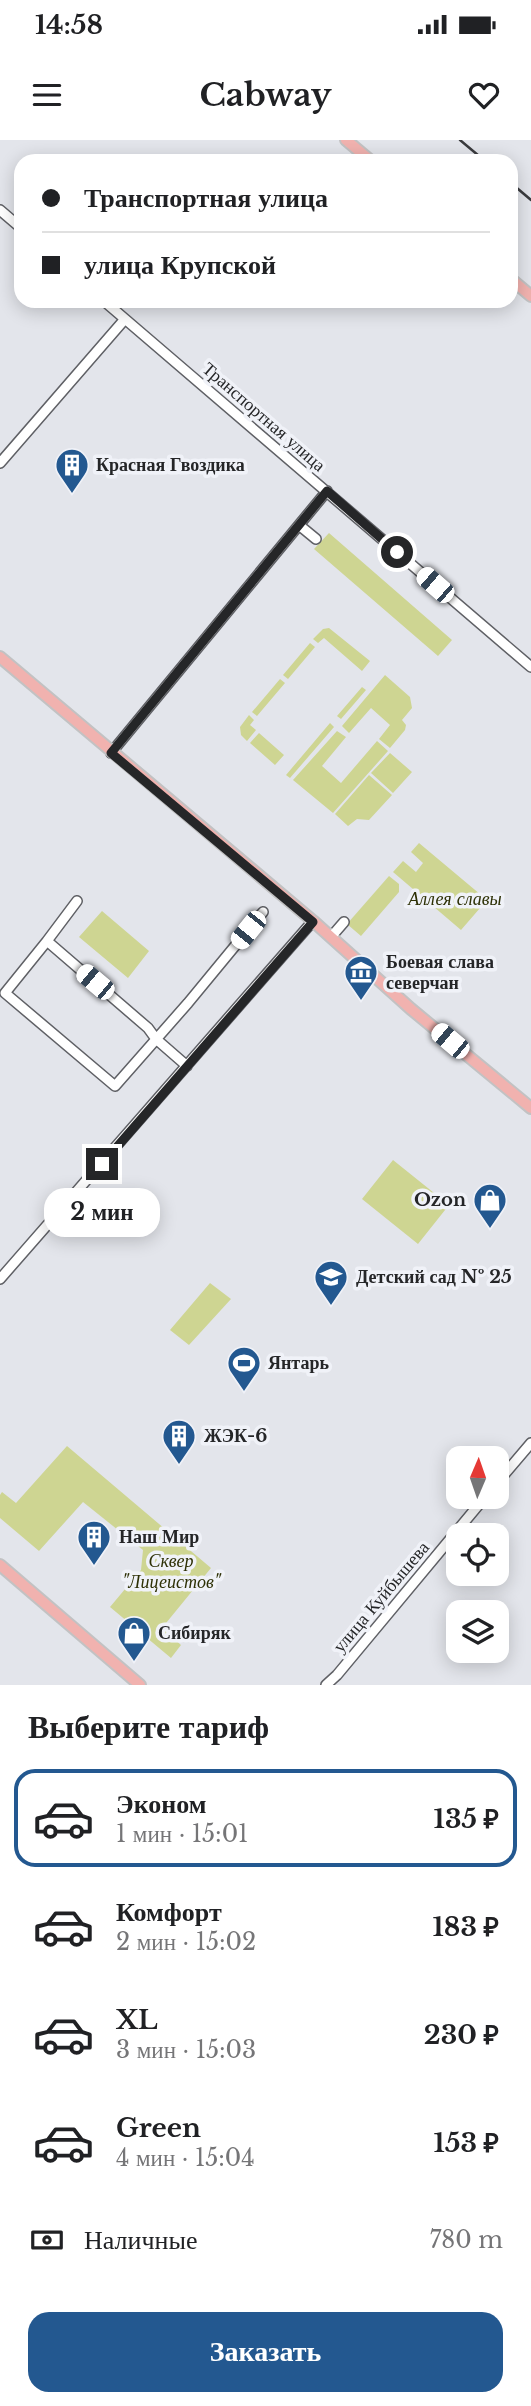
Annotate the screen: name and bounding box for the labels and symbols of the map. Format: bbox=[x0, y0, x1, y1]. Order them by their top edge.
street label: Транспортная улица bbox=[198, 358, 330, 476]
building icon: Красная Гвоздика bbox=[53, 446, 91, 495]
place label: Красная Гвоздика bbox=[96, 454, 245, 476]
route start bbox=[381, 536, 413, 568]
car bbox=[413, 563, 458, 607]
park label: Аллея славы bbox=[407, 888, 502, 910]
car bbox=[227, 907, 270, 953]
place label: Боевая слава северчан bbox=[386, 951, 494, 994]
museum icon: Боевая слава северчан bbox=[342, 953, 380, 1002]
car bbox=[73, 960, 118, 1004]
car bbox=[428, 1019, 473, 1063]
route end bbox=[86, 1148, 118, 1180]
shop icon: Ozon bbox=[471, 1181, 509, 1230]
callout: 2 мин bbox=[44, 1188, 160, 1238]
place label: Ozon bbox=[414, 1189, 466, 1211]
school or university icon: Детский сад № 25 bbox=[312, 1258, 350, 1307]
place label: Детский сад № 25 bbox=[356, 1266, 512, 1288]
sports icon: Янтарь bbox=[225, 1344, 263, 1393]
place label: Янтарь bbox=[268, 1352, 329, 1374]
building icon: ЖЭК-6 bbox=[160, 1417, 198, 1466]
place label: ЖЭК-6 bbox=[204, 1425, 267, 1447]
north arrow bbox=[446, 1446, 509, 1508]
building icon: Наш Мир bbox=[75, 1518, 113, 1567]
place label: Наш Мир bbox=[119, 1526, 199, 1548]
street label: улица Куйбышева bbox=[328, 1537, 434, 1657]
park label: Сквер "Лицеистов" bbox=[122, 1550, 222, 1593]
shop icon: Сибиряк bbox=[115, 1614, 153, 1663]
place label: Сибиряк bbox=[158, 1622, 231, 1644]

